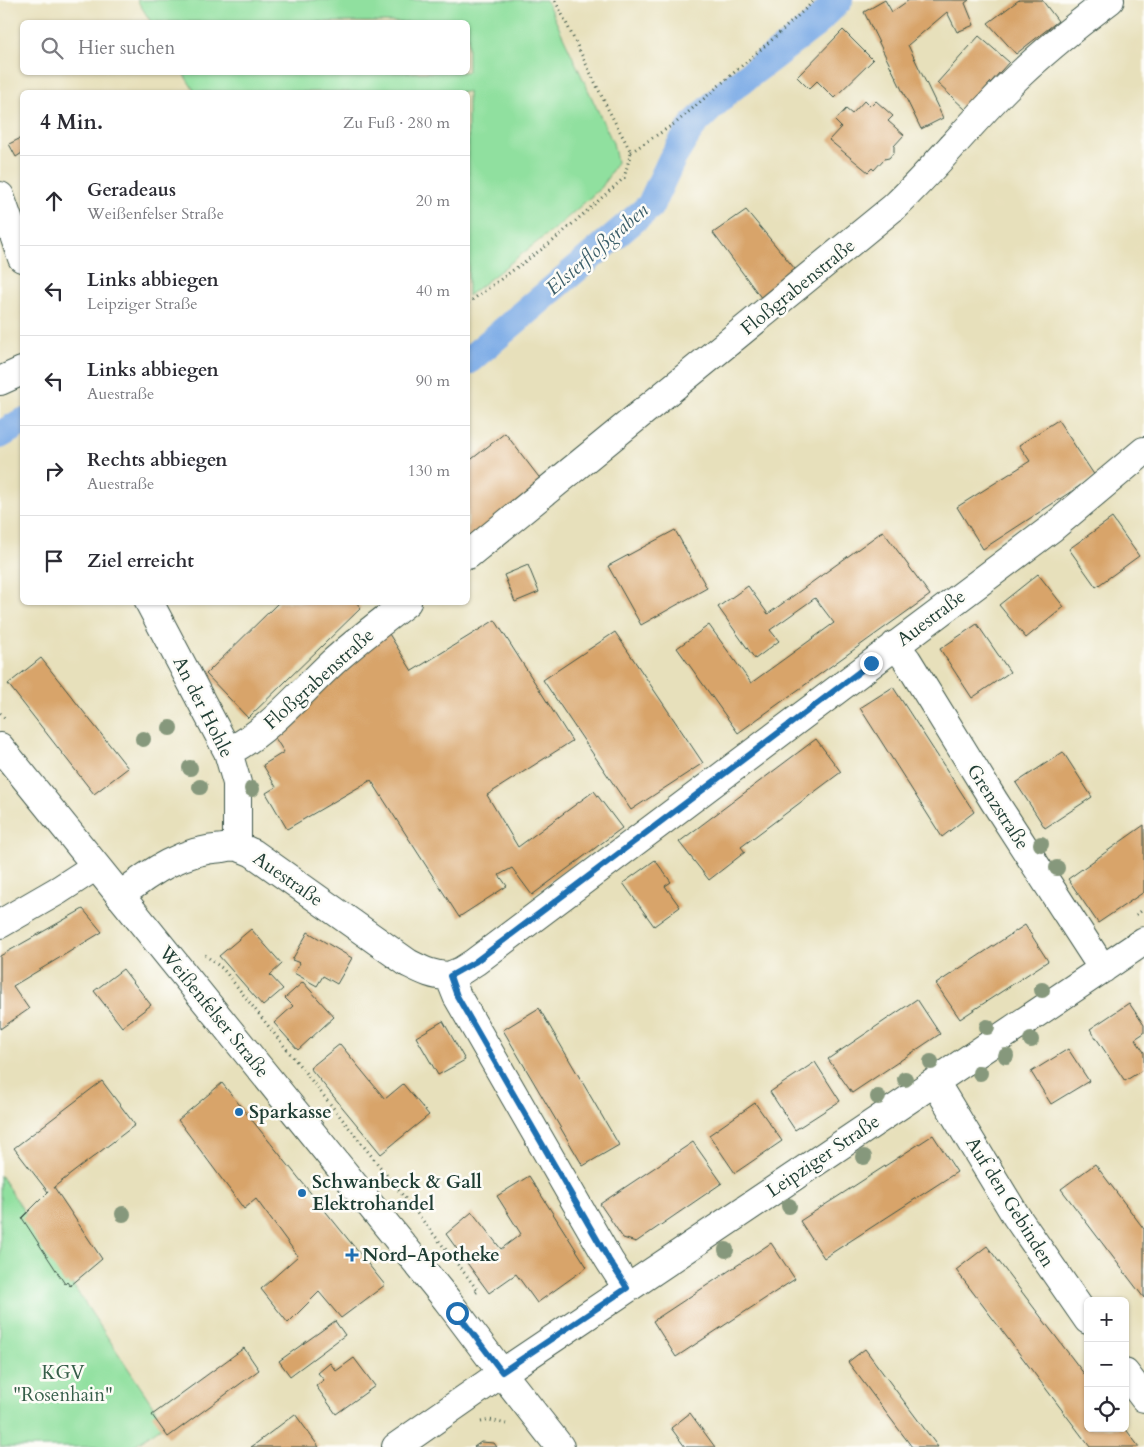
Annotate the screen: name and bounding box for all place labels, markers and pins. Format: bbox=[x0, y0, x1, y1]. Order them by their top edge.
place label: Sparkasse bbox=[249, 1099, 332, 1125]
marker: Sparkasse bbox=[233, 1106, 245, 1118]
place label: Schwanbeck & Gall Elektrohandel bbox=[312, 1169, 482, 1217]
marker: Schwanbeck & Gall Elektrohandel bbox=[296, 1187, 308, 1199]
place label: Nord-Apotheke bbox=[362, 1242, 500, 1268]
marker: Nord-Apotheke bbox=[346, 1249, 358, 1261]

